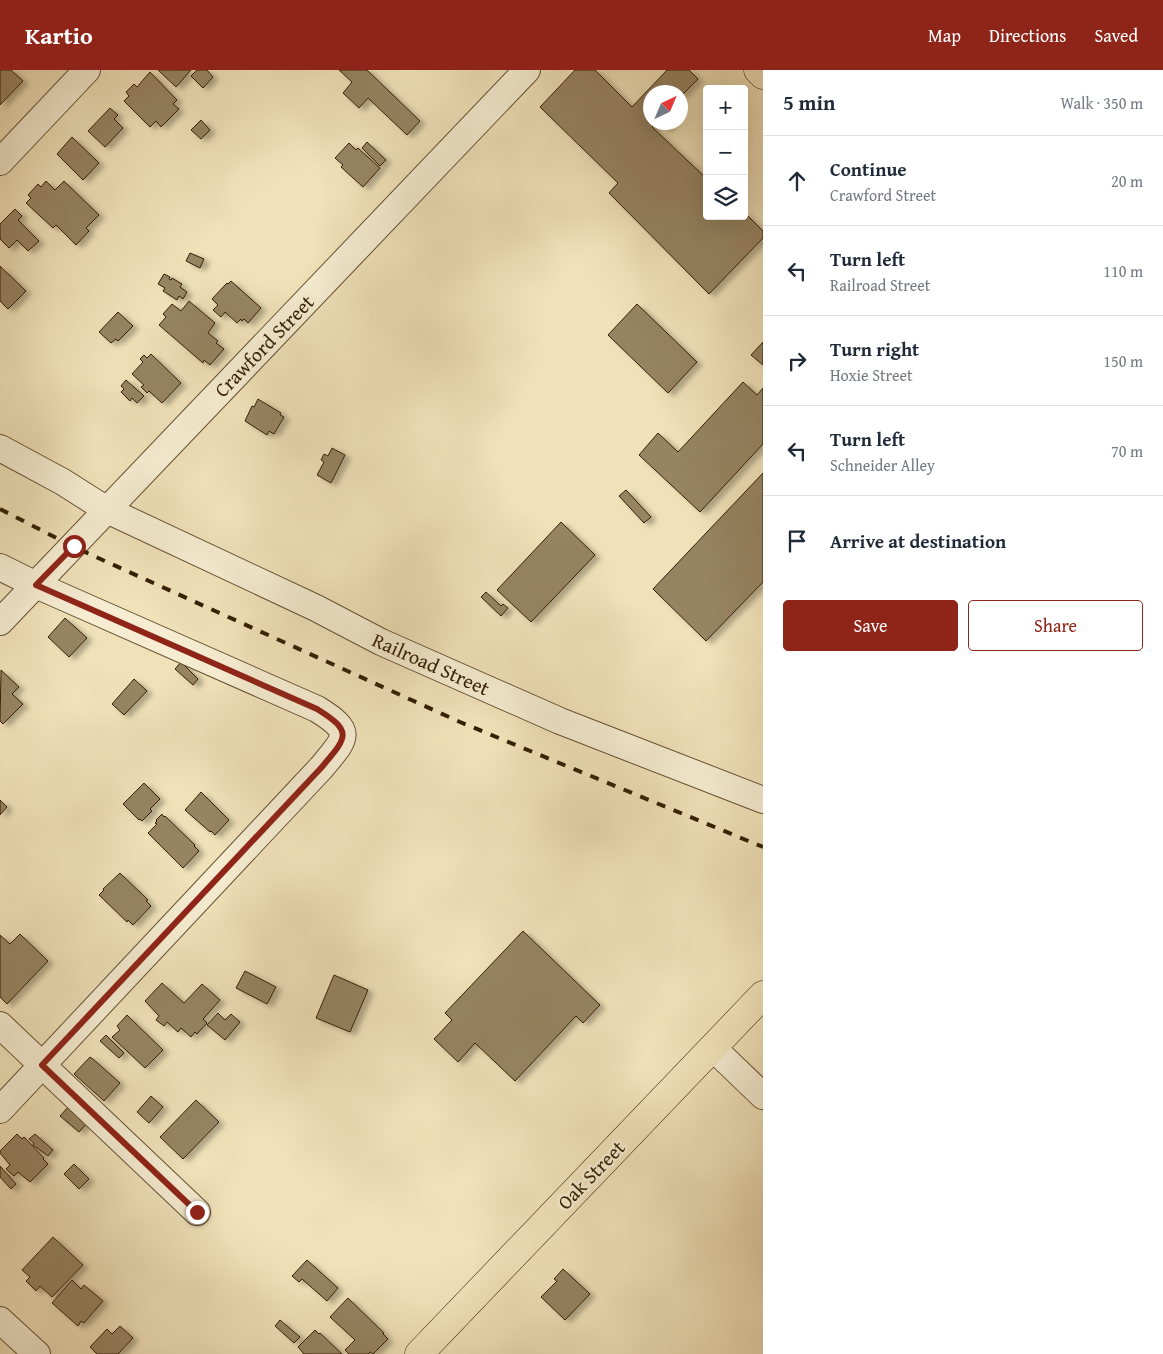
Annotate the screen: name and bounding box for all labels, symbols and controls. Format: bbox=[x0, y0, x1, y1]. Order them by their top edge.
text: Kartio bbox=[25, 18, 93, 53]
text: Map bbox=[928, 22, 961, 49]
text: Directions bbox=[989, 22, 1066, 49]
text: Saved bbox=[1094, 22, 1138, 49]
north arrow bbox=[643, 85, 688, 130]
map controls bbox=[703, 85, 748, 220]
button: + bbox=[703, 85, 748, 130]
text: 5 min bbox=[783, 87, 835, 118]
text: Walk · 350 m bbox=[1060, 91, 1143, 115]
button: − bbox=[703, 130, 748, 175]
text: Continue bbox=[830, 155, 907, 183]
icon: ahead bbox=[783, 167, 811, 195]
text: 20 m bbox=[1111, 169, 1143, 193]
button: layers bbox=[703, 175, 748, 220]
text: Crawford Street bbox=[830, 183, 936, 207]
text: Turn left bbox=[830, 245, 905, 273]
icon: left bbox=[783, 257, 811, 285]
text: 110 m bbox=[1103, 259, 1143, 283]
text: Railroad Street bbox=[830, 273, 930, 297]
street label: Crawford Street bbox=[207, 288, 320, 403]
text: Turn right bbox=[830, 335, 919, 363]
icon: right bbox=[783, 347, 811, 375]
text: 150 m bbox=[1103, 349, 1143, 373]
text: Hoxie Street bbox=[830, 363, 913, 387]
text: Turn left bbox=[830, 425, 905, 453]
icon: left bbox=[783, 437, 811, 465]
text: 70 m bbox=[1111, 439, 1143, 463]
text: Schneider Alley bbox=[830, 453, 935, 477]
icon: arrive bbox=[783, 527, 811, 555]
text: Arrive at destination bbox=[830, 527, 1006, 555]
route start bbox=[63, 535, 86, 558]
button: Save bbox=[783, 600, 958, 651]
button: Share bbox=[968, 600, 1143, 651]
street label: Railroad Street bbox=[368, 625, 494, 702]
street label: Oak Street bbox=[550, 1133, 631, 1216]
route end bbox=[186, 1201, 209, 1224]

